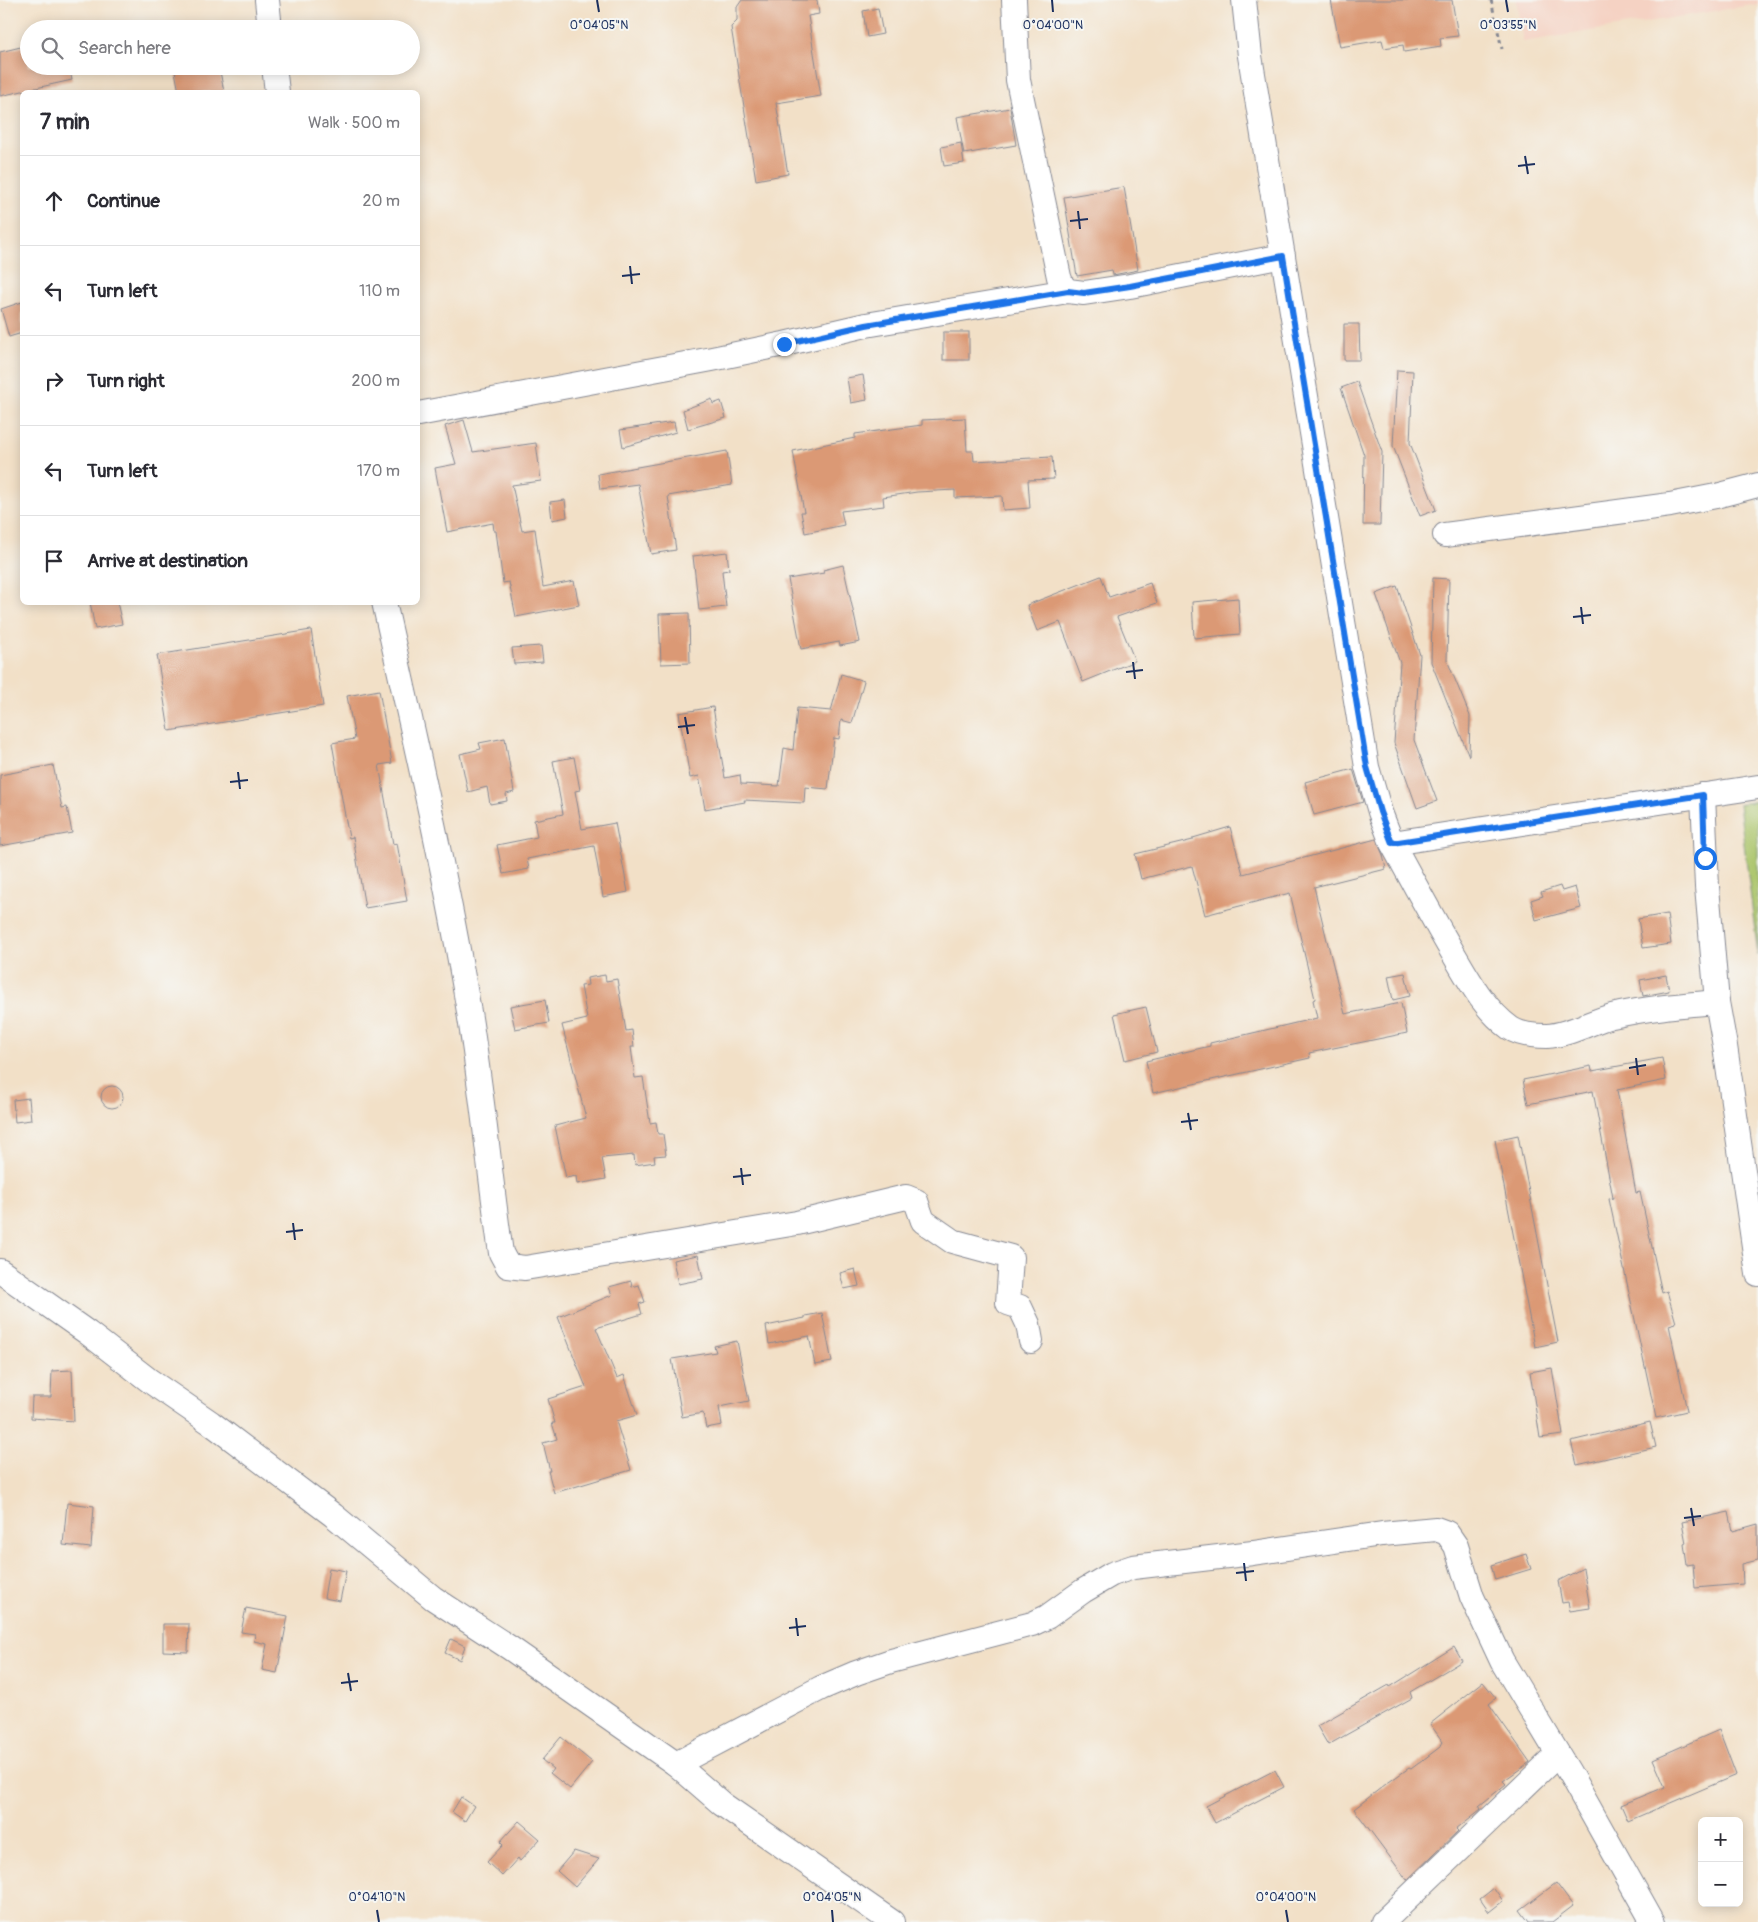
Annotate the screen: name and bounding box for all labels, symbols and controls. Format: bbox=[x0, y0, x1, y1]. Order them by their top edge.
text: 0°04'05"N bbox=[570, 18, 628, 33]
text: 0°04'00"N bbox=[1023, 18, 1083, 33]
text: 0°03'55"N bbox=[1480, 18, 1536, 33]
search box bbox=[20, 20, 420, 75]
icon: search bbox=[38, 34, 66, 62]
text: Search here bbox=[78, 36, 171, 60]
text: 7 min bbox=[40, 109, 90, 136]
text: Walk · 500 m bbox=[308, 113, 400, 133]
icon: ahead bbox=[40, 187, 68, 215]
text: Continue bbox=[87, 189, 160, 213]
text: 20 m bbox=[362, 191, 400, 211]
icon: left bbox=[40, 277, 68, 305]
text: Turn left bbox=[87, 279, 157, 303]
text: 110 m bbox=[359, 281, 400, 301]
route end bbox=[773, 333, 796, 356]
icon: right bbox=[40, 367, 68, 395]
text: Turn right bbox=[87, 369, 165, 393]
text: 200 m bbox=[352, 371, 400, 391]
icon: left bbox=[40, 457, 68, 485]
text: Turn left bbox=[87, 459, 157, 483]
text: 170 m bbox=[357, 461, 400, 481]
icon: arrive bbox=[40, 547, 68, 575]
text: Arrive at destination bbox=[87, 549, 248, 573]
route start bbox=[1694, 847, 1717, 870]
map controls bbox=[1698, 1817, 1743, 1907]
button: + bbox=[1698, 1817, 1743, 1862]
button: − bbox=[1698, 1862, 1743, 1907]
text: 0°04'10"N bbox=[349, 1890, 405, 1905]
text: 0°04'05"N bbox=[803, 1890, 861, 1905]
text: 0°04'00"N bbox=[1256, 1890, 1316, 1905]

